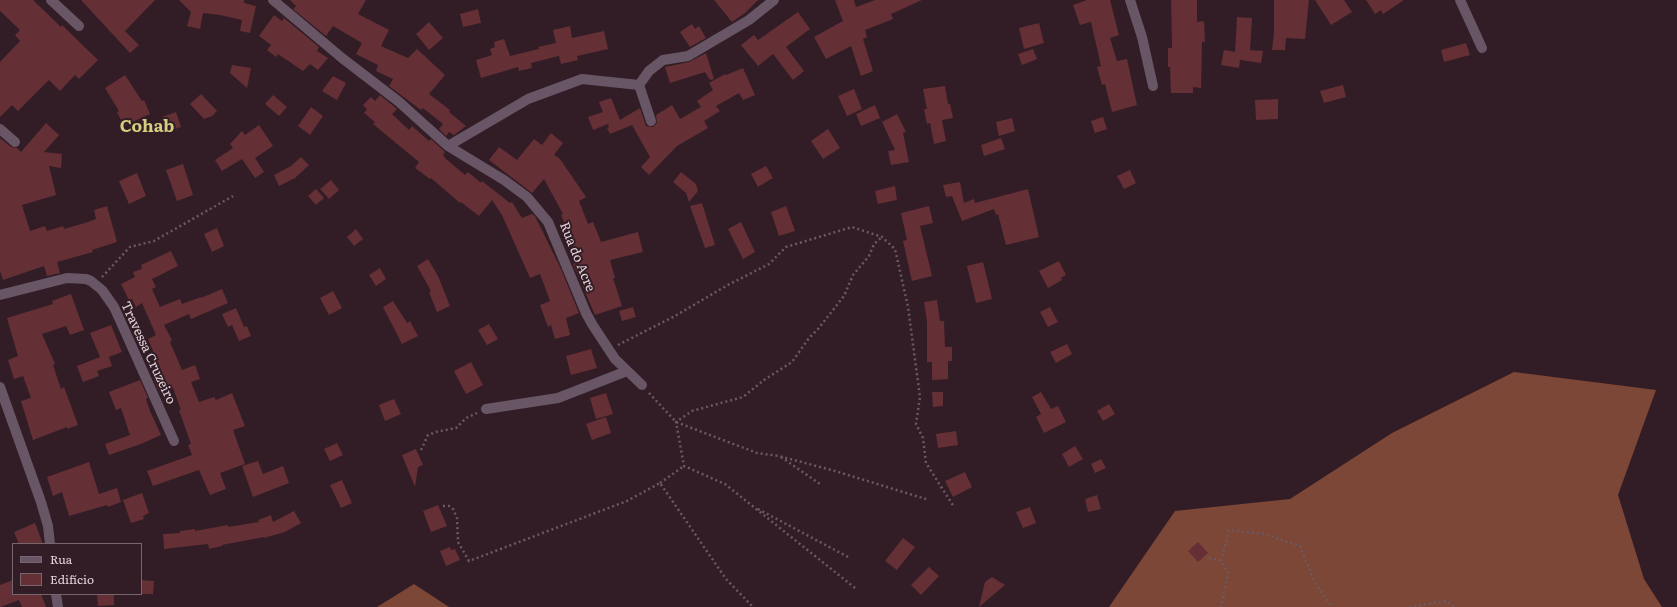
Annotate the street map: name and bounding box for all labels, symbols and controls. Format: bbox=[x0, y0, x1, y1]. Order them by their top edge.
district label: Cohab bbox=[120, 117, 174, 137]
street label: Rua do Acre bbox=[556, 220, 598, 294]
street label: Travessa Cruzeiro bbox=[117, 299, 179, 407]
legend bbox=[12, 543, 142, 595]
text: Rua bbox=[50, 550, 72, 568]
text: Edifício bbox=[50, 570, 94, 588]

